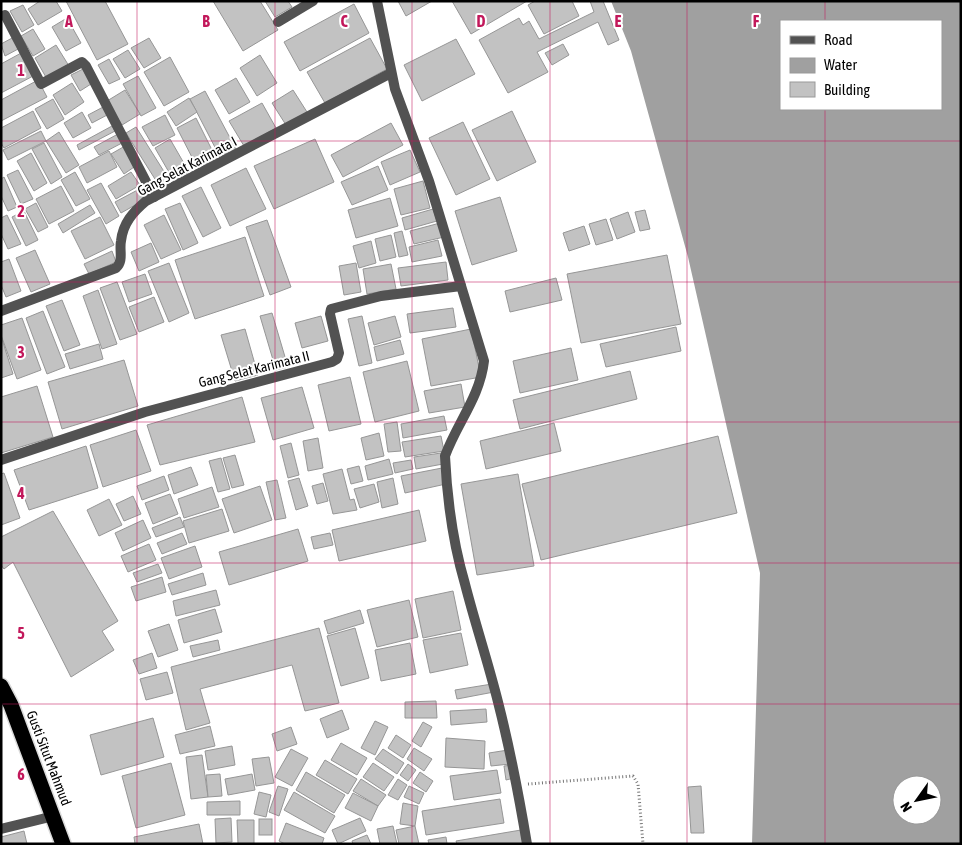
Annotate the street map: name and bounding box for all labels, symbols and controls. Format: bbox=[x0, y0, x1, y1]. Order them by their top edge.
text: A bbox=[64, 12, 73, 30]
text: B bbox=[202, 12, 210, 30]
text: C bbox=[340, 12, 348, 30]
text: D bbox=[477, 12, 486, 30]
text: E bbox=[615, 12, 622, 30]
text: F bbox=[753, 12, 760, 30]
legend bbox=[780, 20, 942, 110]
text: Road bbox=[824, 31, 853, 48]
text: Water bbox=[824, 56, 857, 73]
text: 1 bbox=[17, 61, 25, 79]
text: Building bbox=[824, 81, 870, 98]
street label: Gang Selat Karimata I bbox=[135, 133, 239, 199]
text: 2 bbox=[17, 202, 25, 220]
text: 3 bbox=[17, 343, 25, 361]
street label: Gang Selat Karimata II bbox=[197, 347, 311, 391]
text: 4 bbox=[16, 484, 25, 502]
text: 5 bbox=[17, 624, 25, 642]
street label: Gusti Situt Mahmud bbox=[24, 708, 74, 808]
text: 6 bbox=[17, 765, 25, 783]
north arrow bbox=[892, 775, 942, 825]
text: N bbox=[897, 799, 915, 815]

